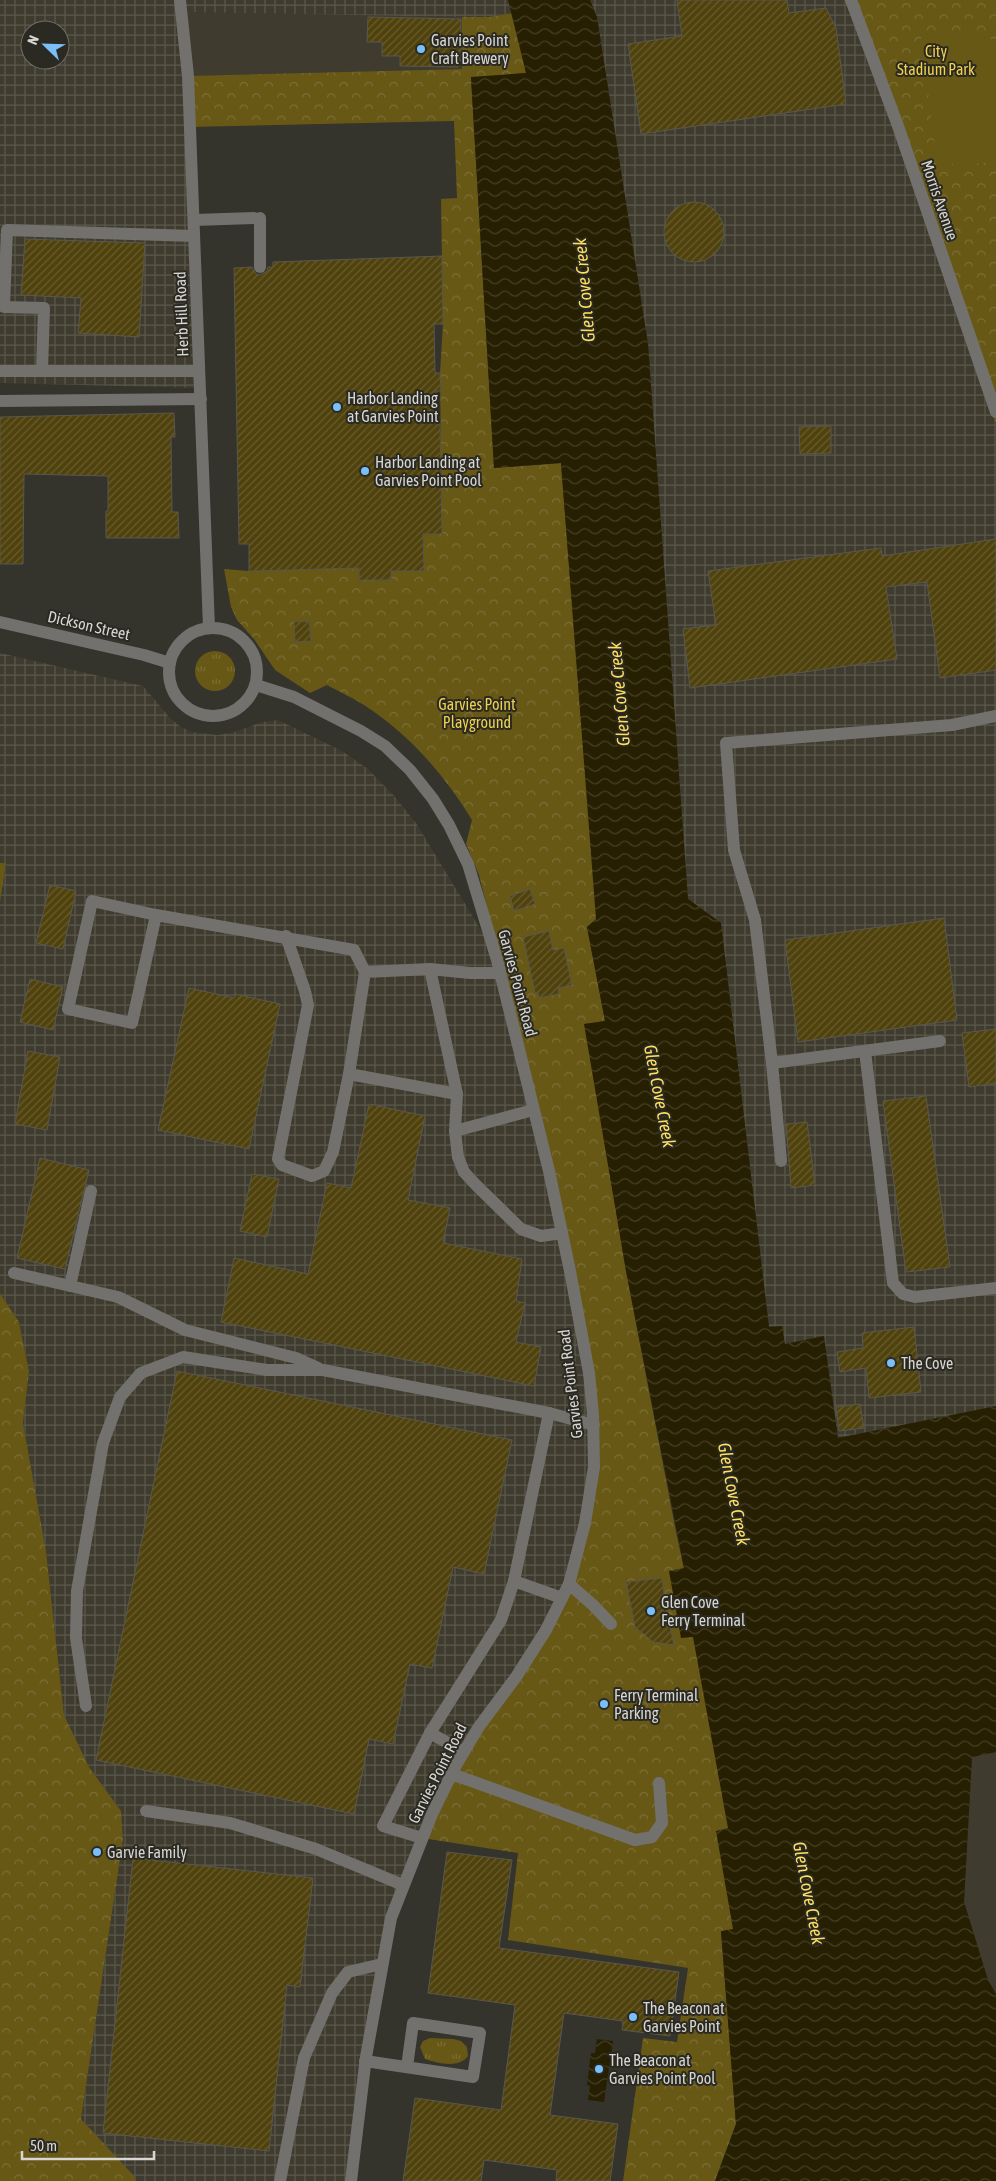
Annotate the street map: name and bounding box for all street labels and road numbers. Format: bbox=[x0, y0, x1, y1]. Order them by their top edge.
street label: Morris Avenue bbox=[918, 158, 962, 242]
street label: Herb Hill Road bbox=[171, 271, 191, 357]
street label: Dickson Street bbox=[46, 607, 132, 643]
street label: Garvies Point Road bbox=[495, 928, 541, 1038]
street label: Garvies Point Road bbox=[554, 1328, 586, 1440]
street label: Garvies Point Road bbox=[404, 1720, 470, 1826]

